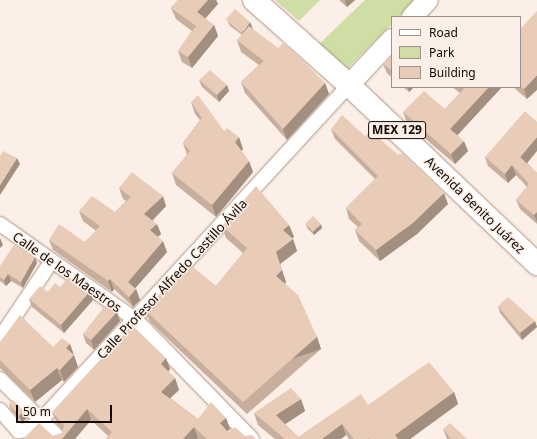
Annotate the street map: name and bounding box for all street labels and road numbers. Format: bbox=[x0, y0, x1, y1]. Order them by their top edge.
road number: MEX 129 bbox=[368, 120, 426, 140]
street label: Avenida Benito Juárez bbox=[422, 153, 528, 257]
street label: Calle Profesor Alfredo Castillo Ávila bbox=[94, 196, 250, 362]
street label: Calle de los Maestros bbox=[10, 229, 124, 315]

